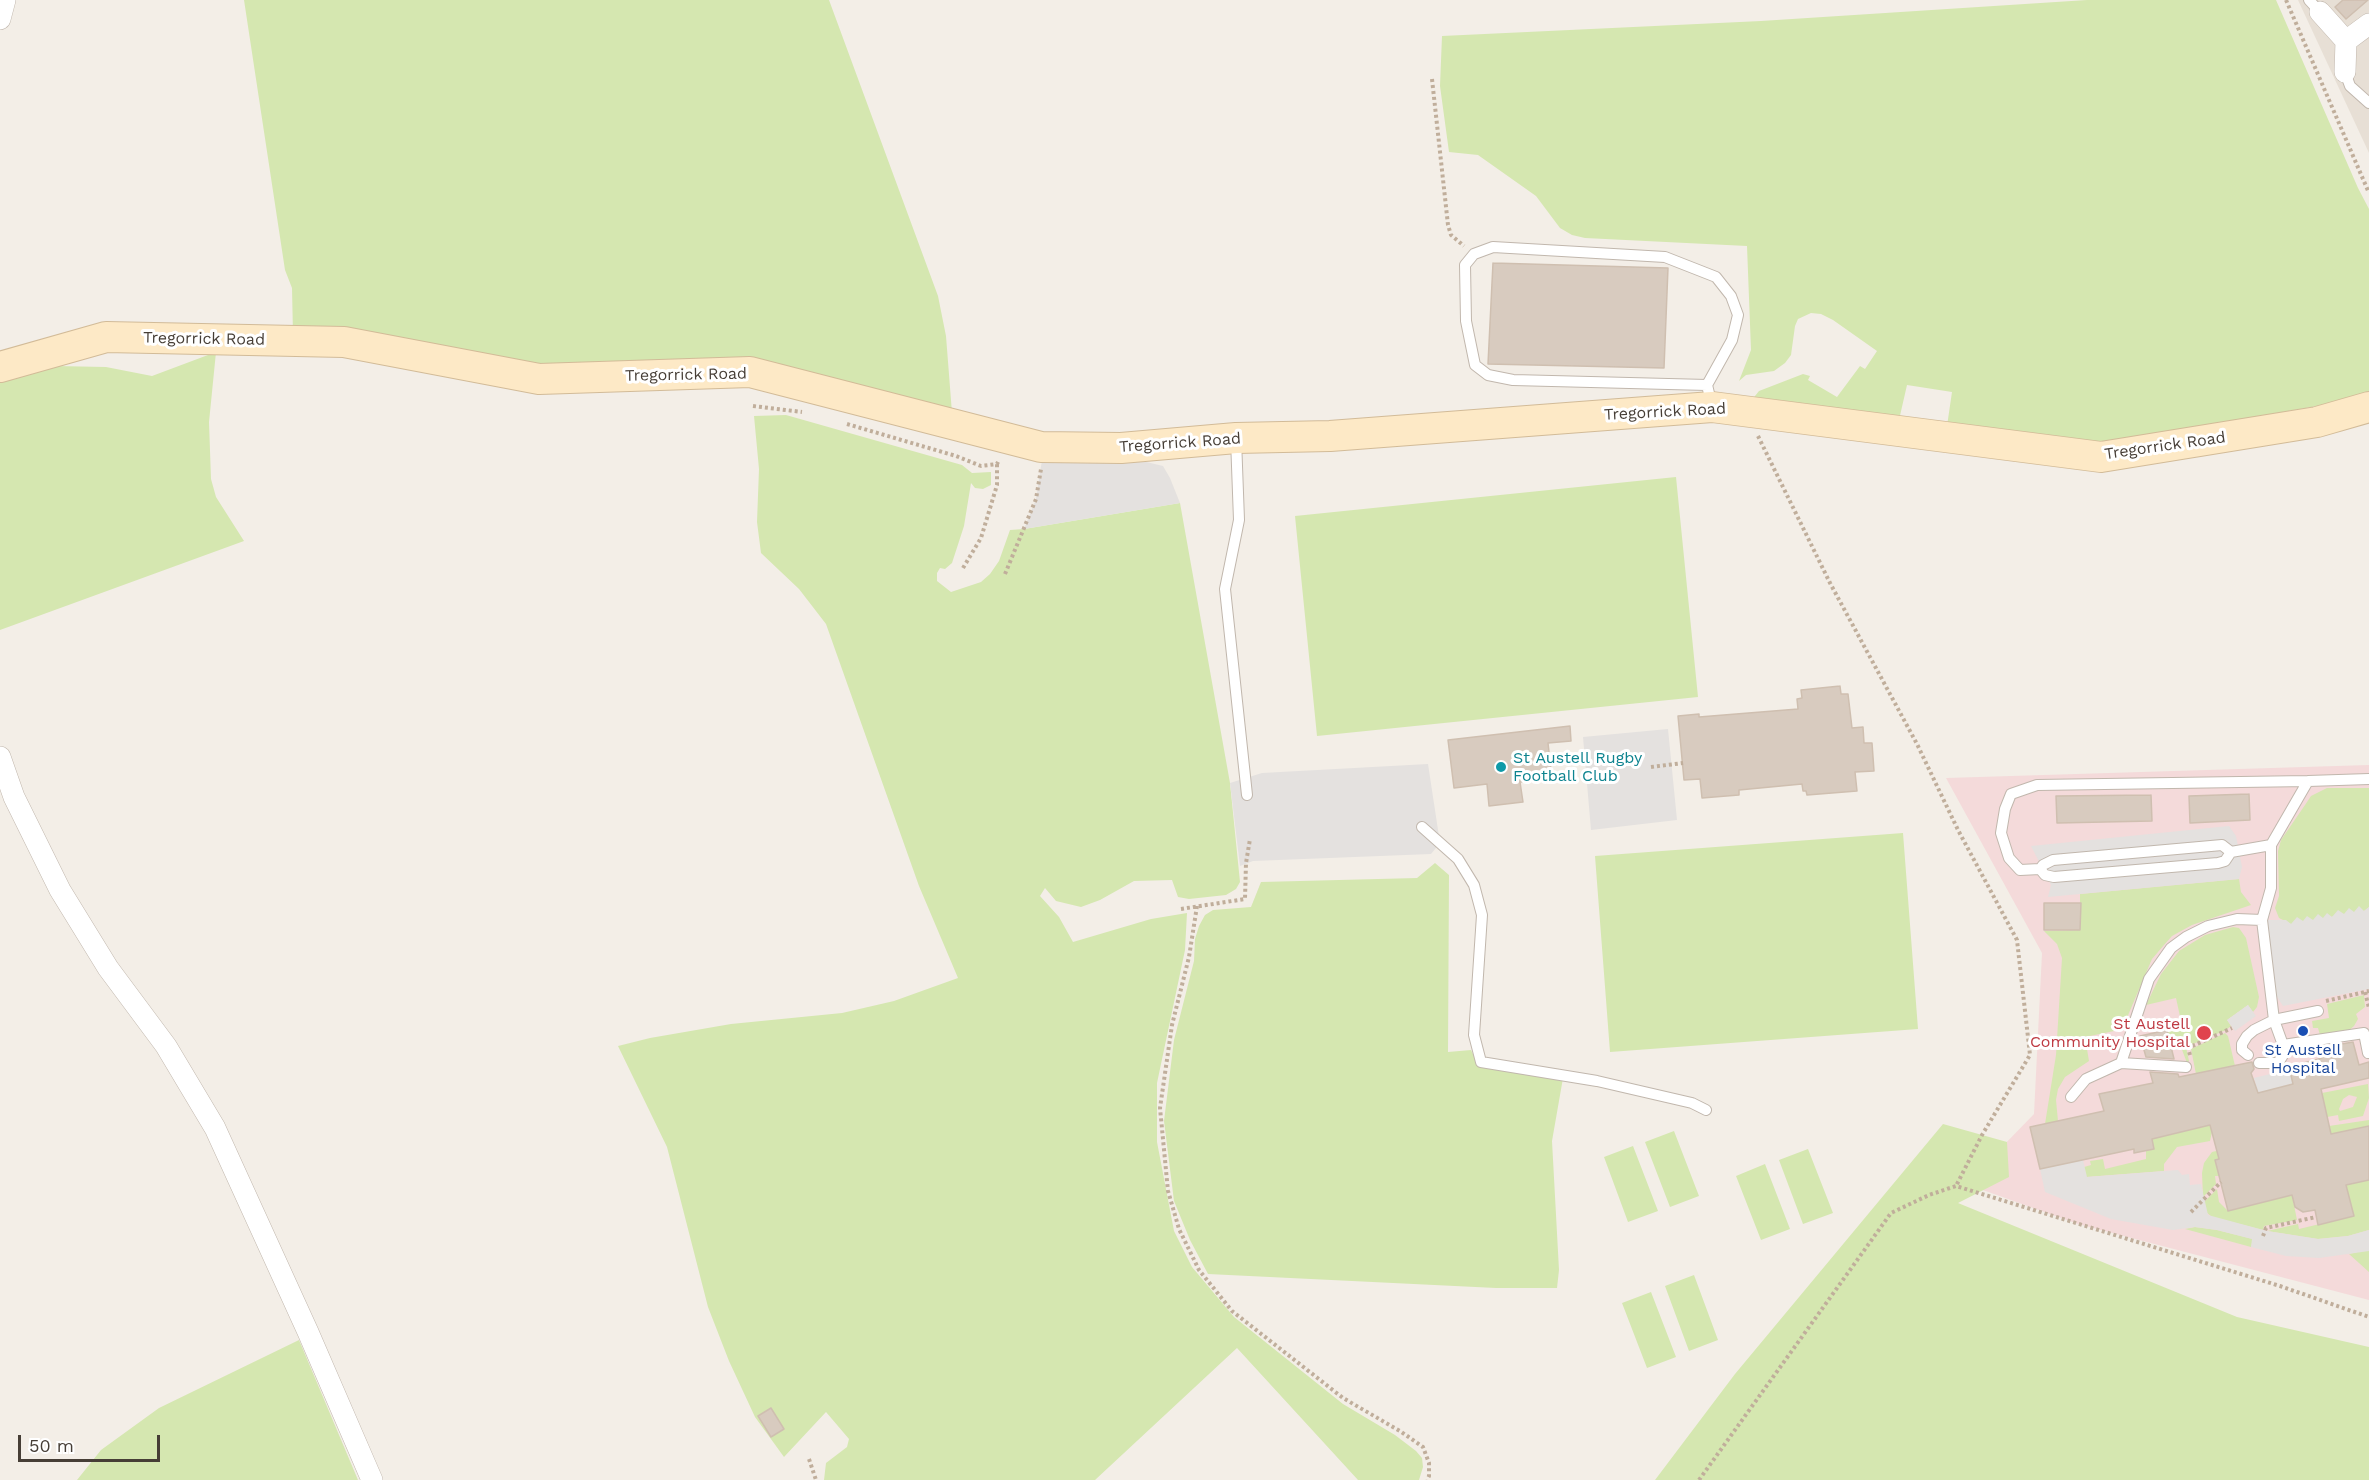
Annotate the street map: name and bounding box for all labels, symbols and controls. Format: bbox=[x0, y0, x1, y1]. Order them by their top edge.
street label: Tregorrick Road bbox=[143, 328, 265, 350]
street label: Tregorrick Road bbox=[625, 364, 747, 386]
street label: Tregorrick Road bbox=[1604, 399, 1726, 425]
street label: Tregorrick Road bbox=[2103, 428, 2227, 464]
street label: Tregorrick Road bbox=[1118, 429, 1242, 457]
place label: St Austell Rugby Football Club bbox=[1513, 748, 1642, 786]
marker: St Austell Rugby Football Club bbox=[1494, 760, 1508, 774]
place label: St Austell Community Hospital bbox=[2030, 1014, 2190, 1052]
marker: St Austell Community Hospital bbox=[2195, 1024, 2213, 1042]
marker: St Austell Hospital bbox=[2296, 1024, 2310, 1038]
place label: St Austell Hospital bbox=[2265, 1040, 2341, 1078]
scale bar bbox=[21, 1423, 164, 1461]
text: 50 m bbox=[29, 1435, 74, 1456]

